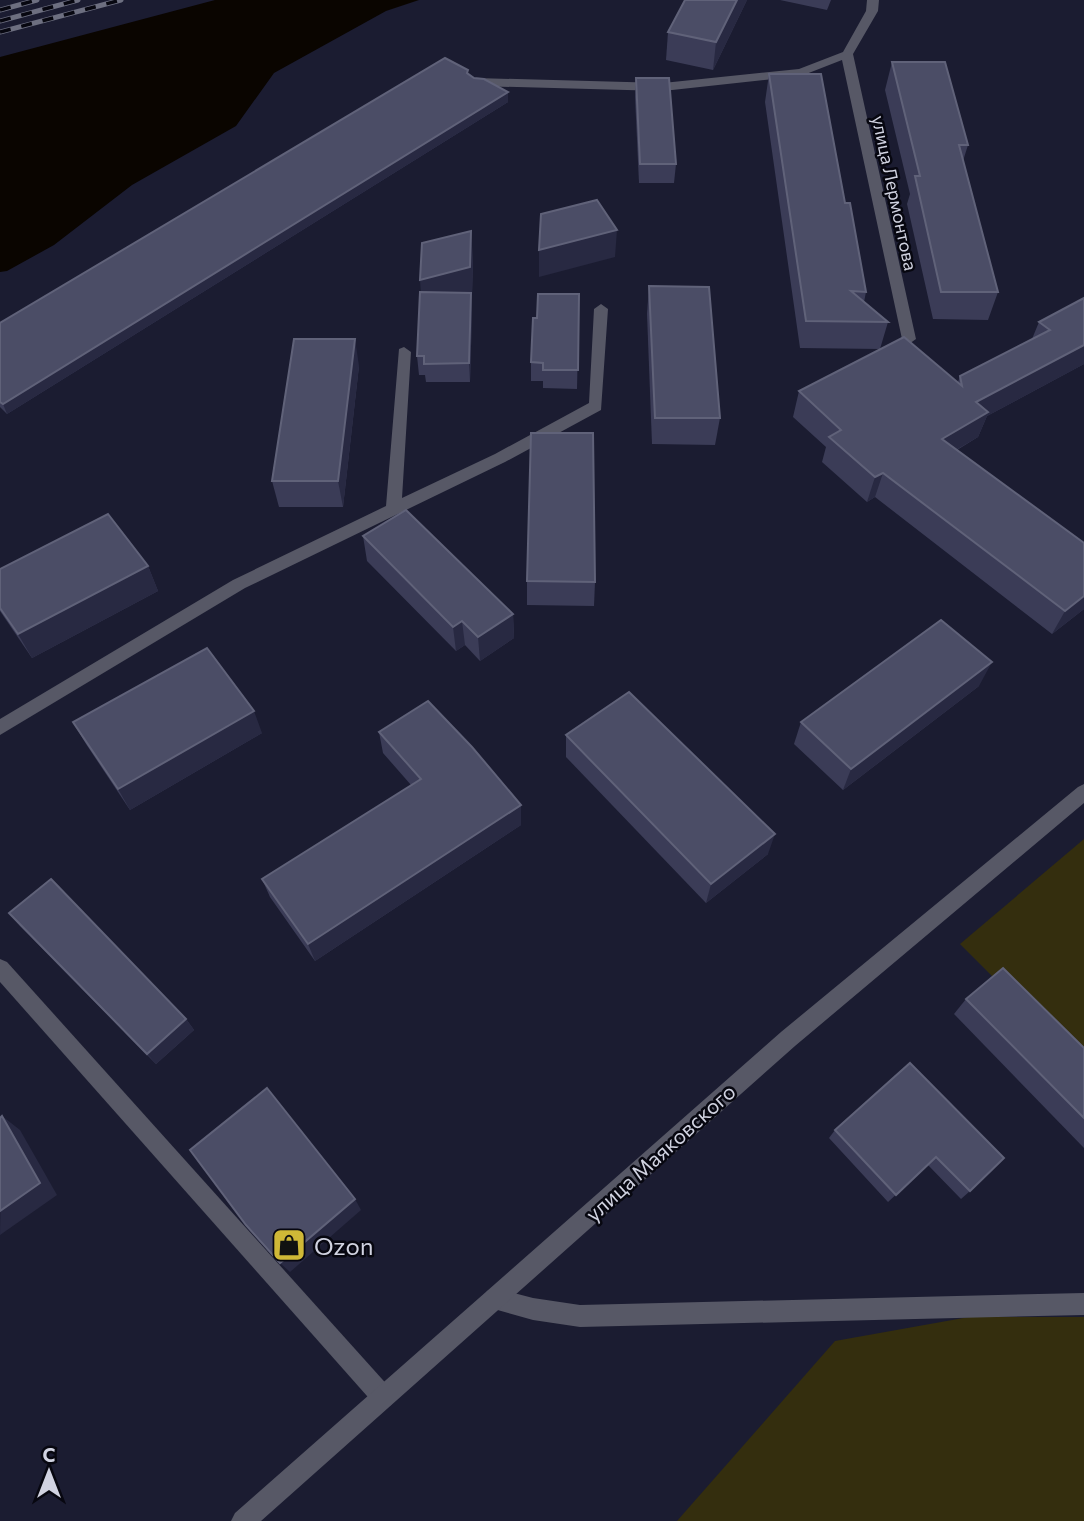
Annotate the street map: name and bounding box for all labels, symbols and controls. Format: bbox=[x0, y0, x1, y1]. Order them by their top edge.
street label: улица Лермонтова bbox=[868, 113, 922, 273]
street label: улица Маяковского bbox=[580, 1078, 740, 1226]
shop icon: Ozon bbox=[270, 1226, 308, 1264]
place label: Ozon bbox=[314, 1231, 374, 1260]
north arrow bbox=[14, 1437, 84, 1507]
text: С bbox=[43, 1443, 56, 1466]

